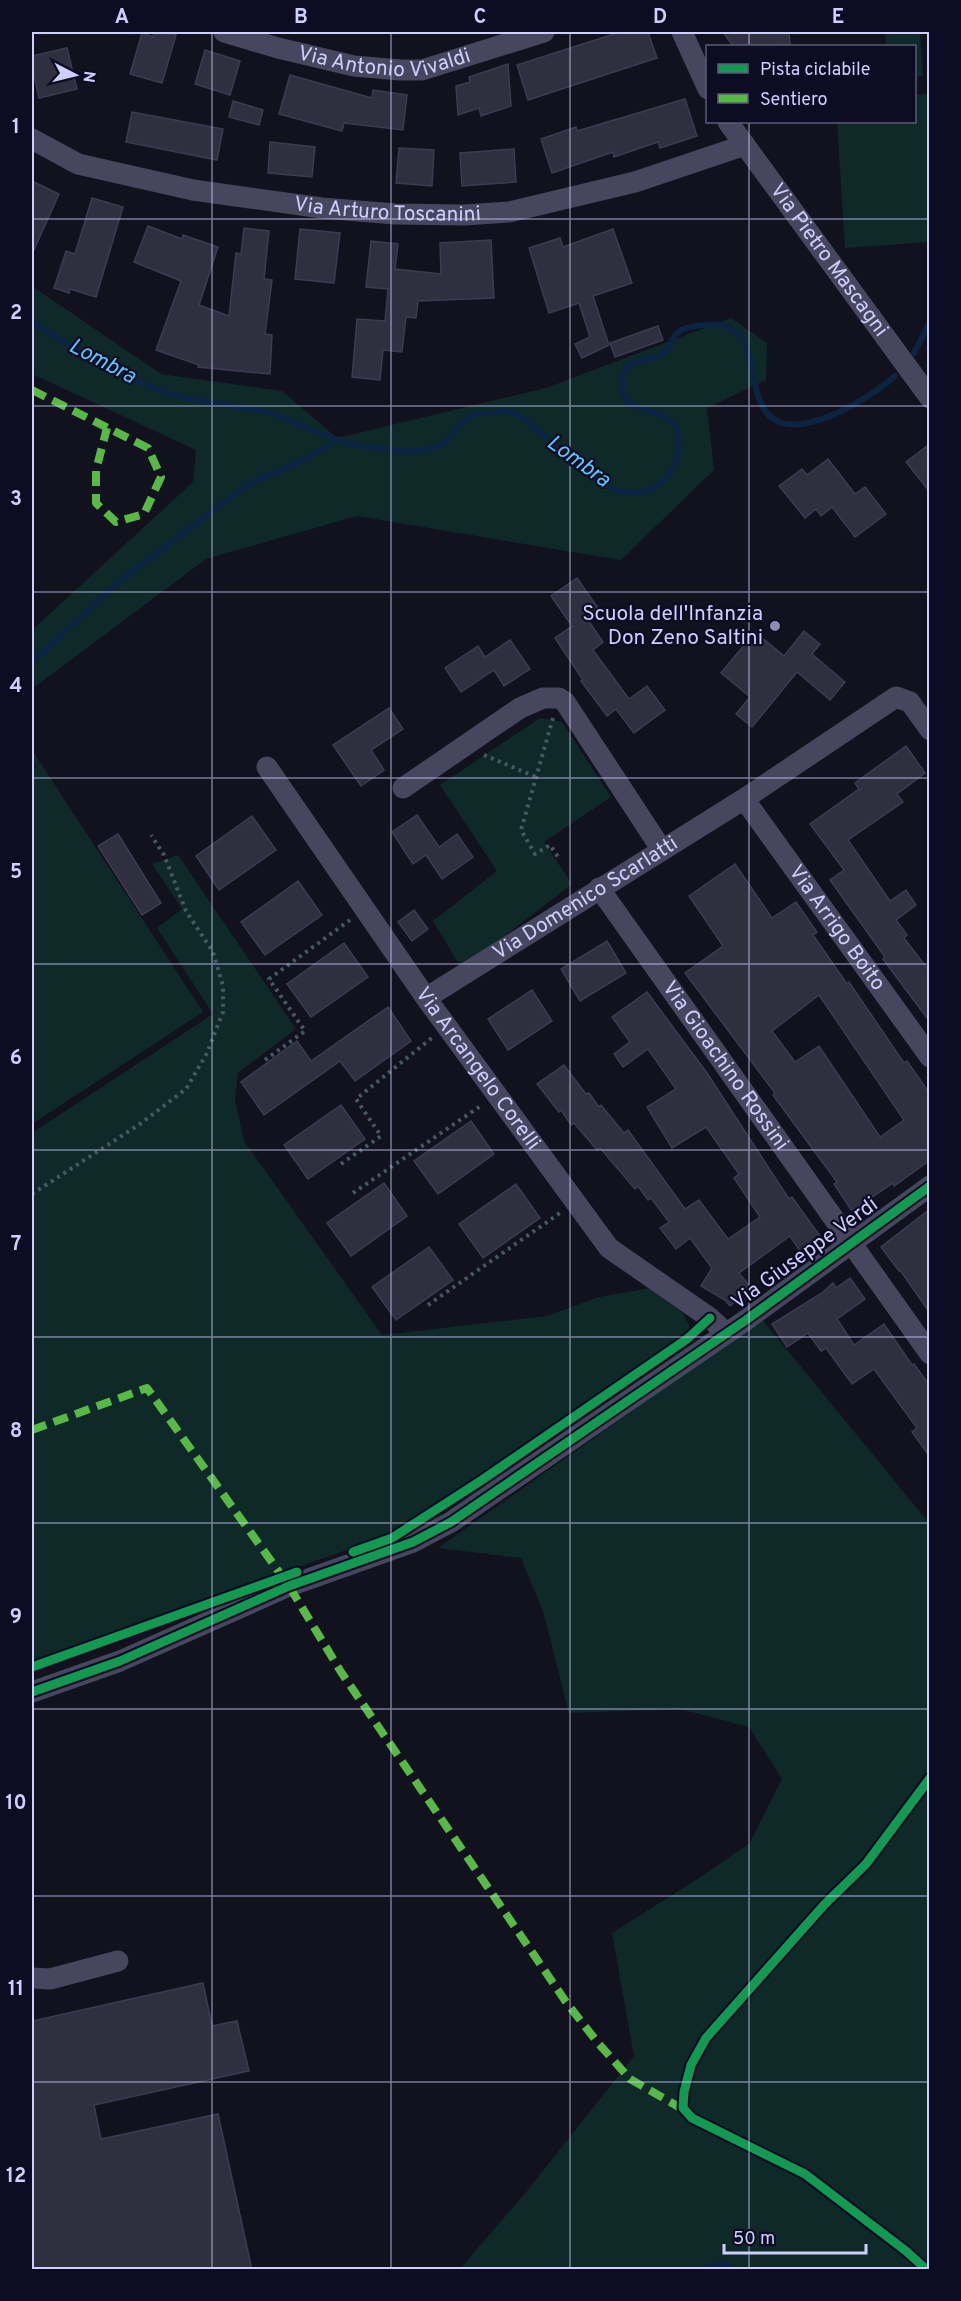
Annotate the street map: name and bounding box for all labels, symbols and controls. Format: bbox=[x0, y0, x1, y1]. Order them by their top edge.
text: A bbox=[115, 5, 129, 31]
text: B bbox=[294, 5, 308, 31]
text: C bbox=[474, 5, 486, 31]
text: D bbox=[653, 5, 667, 31]
text: E bbox=[832, 5, 844, 31]
street label: Via Antonio Vivaldi bbox=[295, 40, 474, 84]
north arrow bbox=[45, 45, 105, 105]
legend bbox=[706, 45, 916, 123]
text: Pista ciclabile bbox=[760, 59, 870, 82]
text: N bbox=[77, 70, 99, 84]
text: Sentiero bbox=[760, 89, 828, 112]
text: 1 bbox=[12, 115, 20, 141]
street label: Via Pietro Mascagni bbox=[764, 178, 894, 342]
street label: Via Arturo Toscanini bbox=[292, 191, 482, 228]
text: 2 bbox=[10, 301, 22, 327]
water label: Lombra bbox=[64, 333, 141, 391]
water label: Lombra bbox=[541, 430, 616, 495]
text: 3 bbox=[10, 487, 22, 513]
place label: Scuola dell'Infanzia Don Zeno Saltini bbox=[582, 601, 763, 652]
marker: Scuola dell'Infanzia Don Zeno Saltini bbox=[768, 619, 782, 633]
text: 4 bbox=[10, 674, 22, 700]
street label: Via Domenico Scarlatti bbox=[488, 830, 683, 966]
text: 5 bbox=[10, 860, 22, 886]
street label: Via Arrigo Boito bbox=[783, 860, 891, 996]
street label: Via Gioachino Rossini bbox=[656, 976, 795, 1156]
street label: Via Arcangelo Corelli bbox=[409, 982, 546, 1156]
text: 6 bbox=[10, 1046, 22, 1072]
street label: Via Giuseppe Verdi bbox=[726, 1192, 884, 1316]
text: 7 bbox=[11, 1232, 21, 1258]
text: 8 bbox=[10, 1419, 22, 1445]
text: 9 bbox=[10, 1605, 22, 1631]
text: 10 bbox=[5, 1791, 27, 1817]
text: 11 bbox=[8, 1977, 24, 2003]
text: 12 bbox=[6, 2164, 26, 2190]
scale bar bbox=[724, 2217, 866, 2255]
text: 50 m bbox=[733, 2228, 775, 2251]

